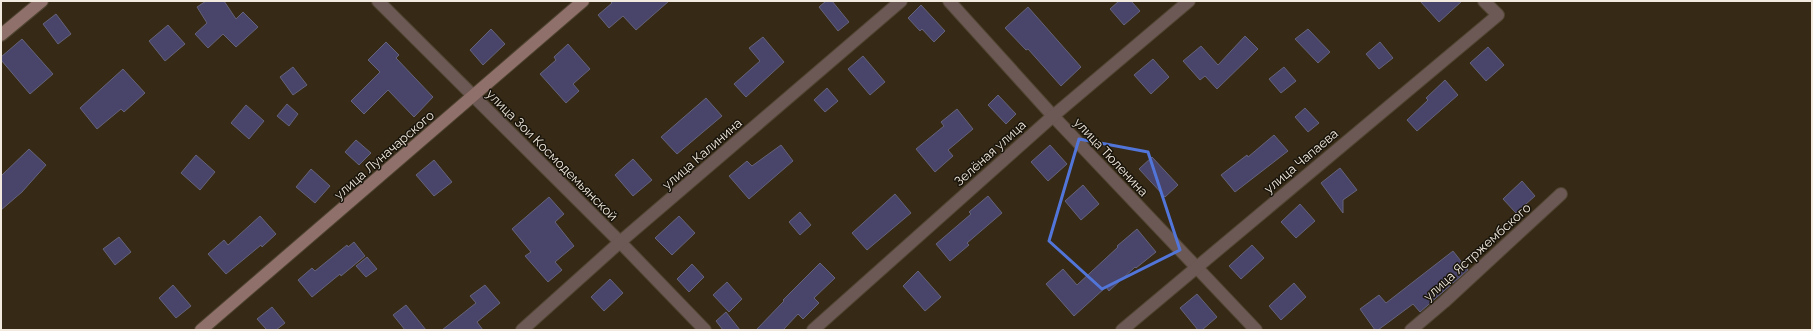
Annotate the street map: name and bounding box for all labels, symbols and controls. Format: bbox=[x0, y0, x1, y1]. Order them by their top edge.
street label: улица Зои Космодемьянской bbox=[483, 86, 621, 224]
street label: улица Луначарского bbox=[331, 107, 437, 202]
street label: улица Калинина bbox=[659, 115, 745, 193]
street label: улица Тюленина bbox=[1071, 115, 1151, 199]
street label: Зелёная улица bbox=[951, 117, 1029, 189]
street label: улица Чапаева bbox=[1261, 126, 1341, 196]
street label: улица Ястржембского bbox=[1420, 200, 1534, 304]

